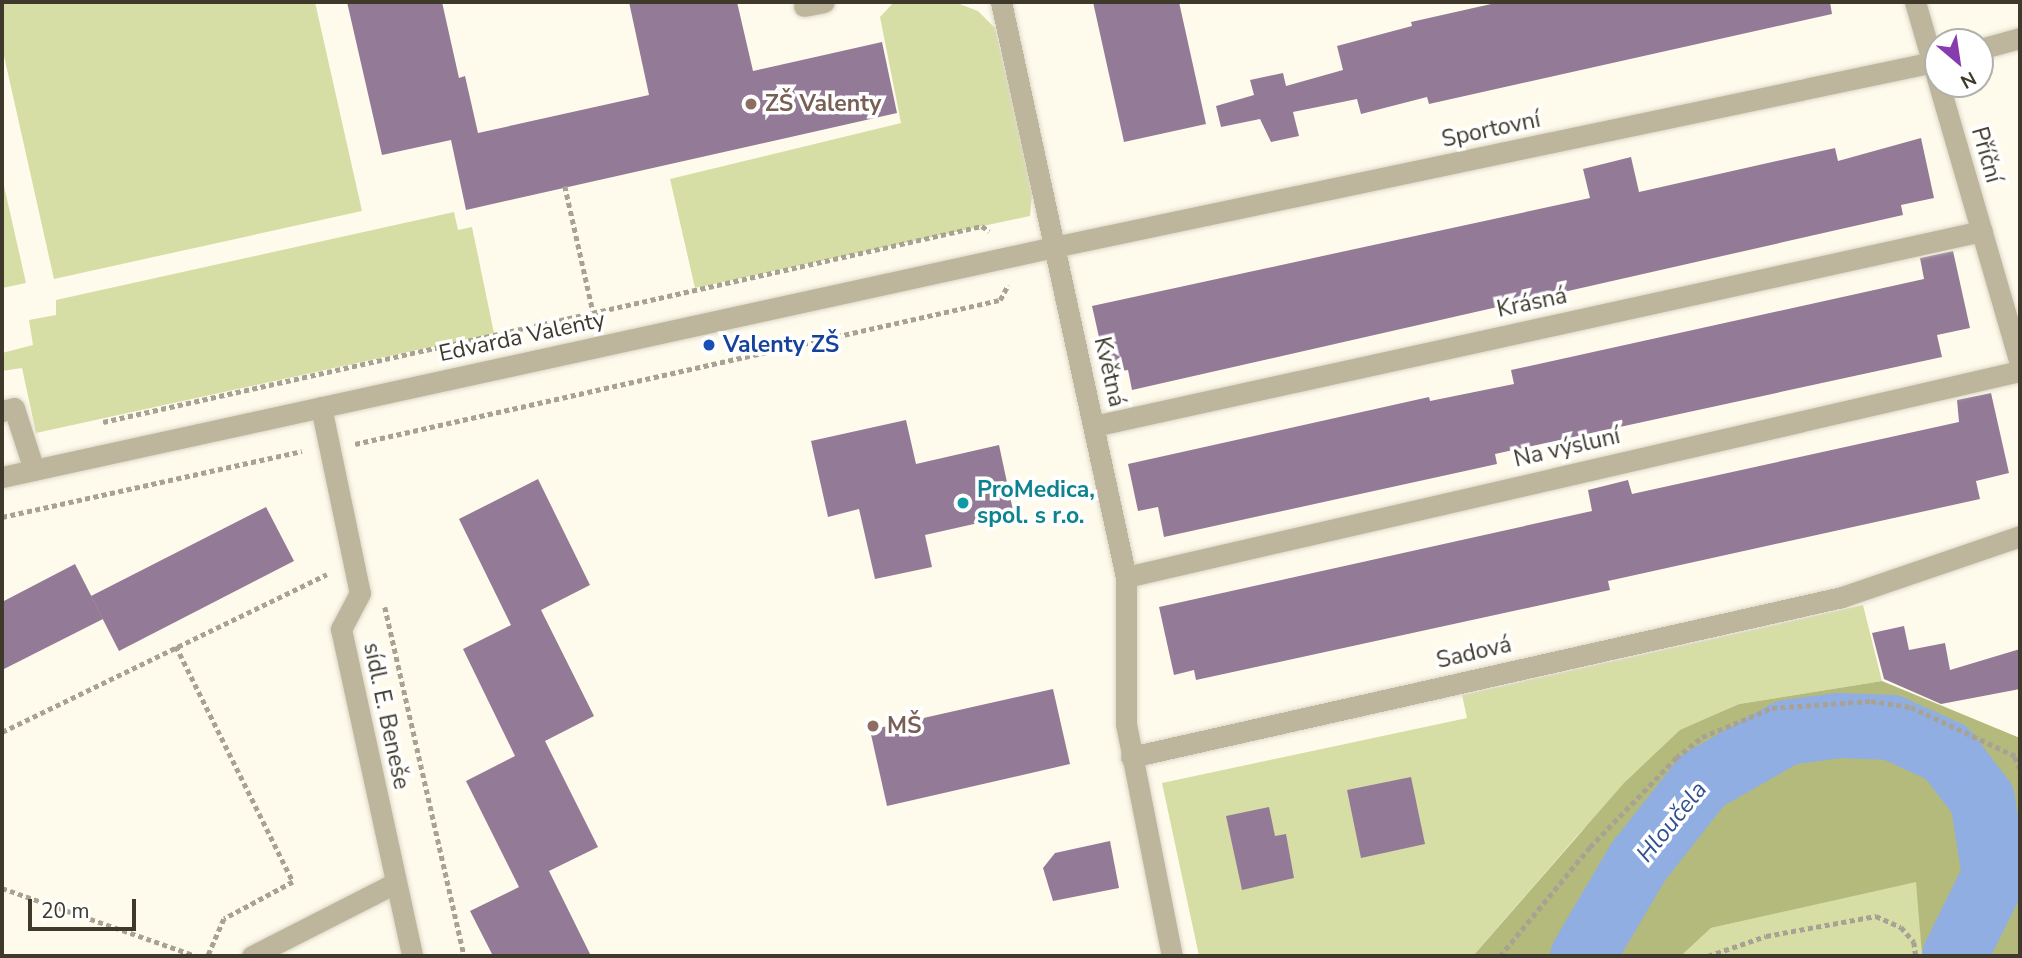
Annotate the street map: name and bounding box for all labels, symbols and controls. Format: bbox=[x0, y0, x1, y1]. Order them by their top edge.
north arrow bbox=[1924, 28, 1994, 98]
text: N bbox=[1956, 65, 1981, 94]
place label: ZŠ Valenty bbox=[765, 90, 881, 118]
marker: ZŠ Valenty bbox=[743, 96, 759, 112]
street label: Sportovní bbox=[1439, 106, 1543, 154]
street label: Příční bbox=[1965, 124, 2007, 186]
street label: Krásná bbox=[1494, 282, 1570, 324]
street label: Edvarda Valenty bbox=[437, 306, 607, 368]
place label: Valenty ZŠ bbox=[723, 331, 839, 359]
street label: Květná bbox=[1088, 334, 1130, 410]
marker: Valenty ZŠ bbox=[701, 337, 717, 353]
street label: Na výsluní bbox=[1511, 422, 1623, 474]
place label: ProMedica, spol. s r.o. bbox=[977, 476, 1095, 530]
marker: ProMedica, spol. s r.o. bbox=[955, 495, 971, 511]
street label: Sadová bbox=[1434, 631, 1514, 675]
street label: sídl. E. Beneše bbox=[357, 640, 415, 792]
place label: MŠ bbox=[887, 712, 921, 740]
marker: MŠ bbox=[865, 718, 881, 734]
water label: Hloučela bbox=[1631, 776, 1713, 868]
scale bar bbox=[32, 884, 140, 928]
text: 20 m bbox=[41, 897, 90, 925]

